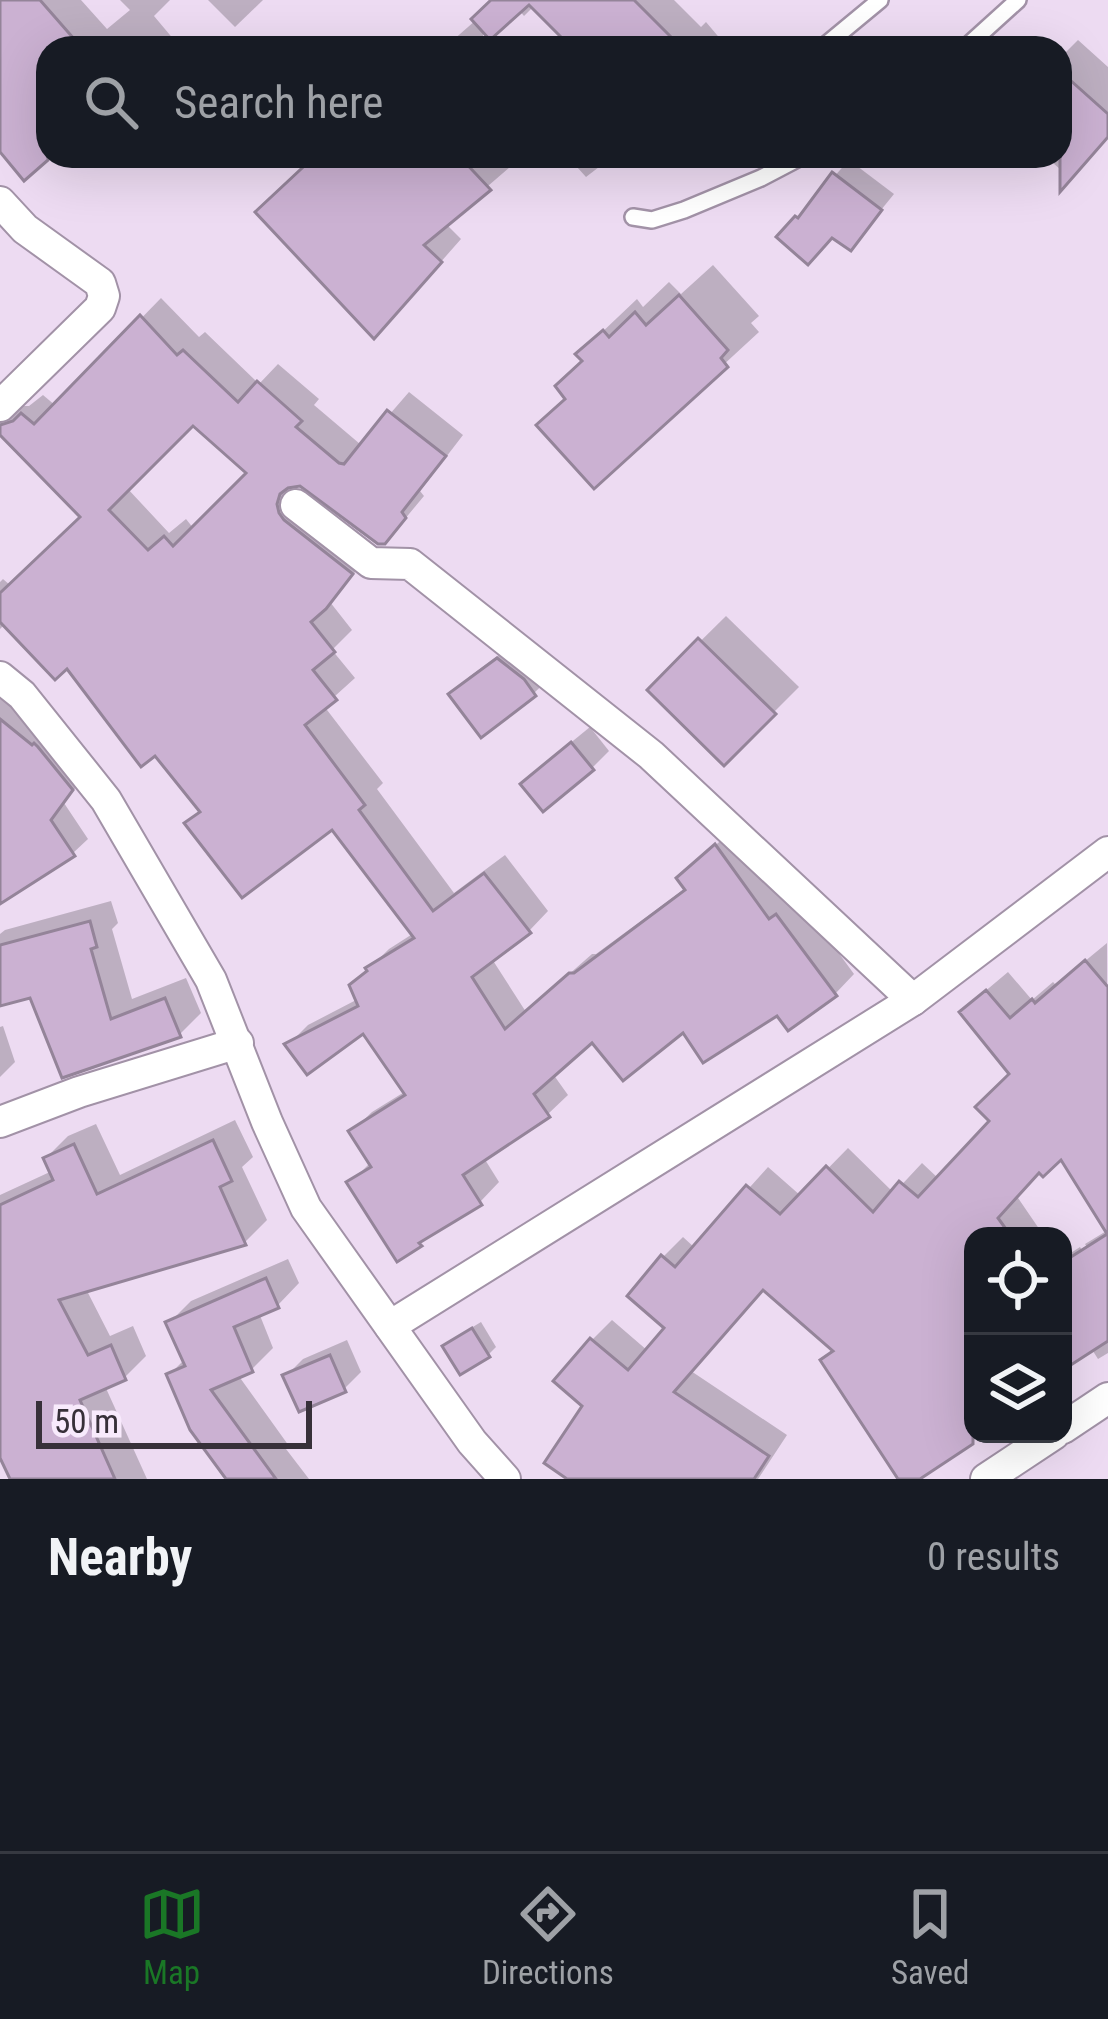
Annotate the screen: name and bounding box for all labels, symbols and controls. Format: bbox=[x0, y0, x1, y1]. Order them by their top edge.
search box bbox=[36, 36, 1072, 168]
icon: search bbox=[78, 69, 144, 135]
text: Search here bbox=[174, 76, 383, 129]
map controls bbox=[964, 1227, 1072, 1443]
button: locate bbox=[964, 1227, 1072, 1335]
button: layers bbox=[964, 1335, 1072, 1443]
scale bar bbox=[36, 1395, 312, 1448]
text: 50 m bbox=[54, 1402, 119, 1441]
text: Nearby bbox=[48, 1528, 192, 1587]
text: 0 results bbox=[927, 1534, 1060, 1580]
tab: Map bbox=[139, 1881, 205, 1992]
tab: Directions bbox=[482, 1881, 614, 1992]
tab: Saved bbox=[891, 1881, 969, 1992]

